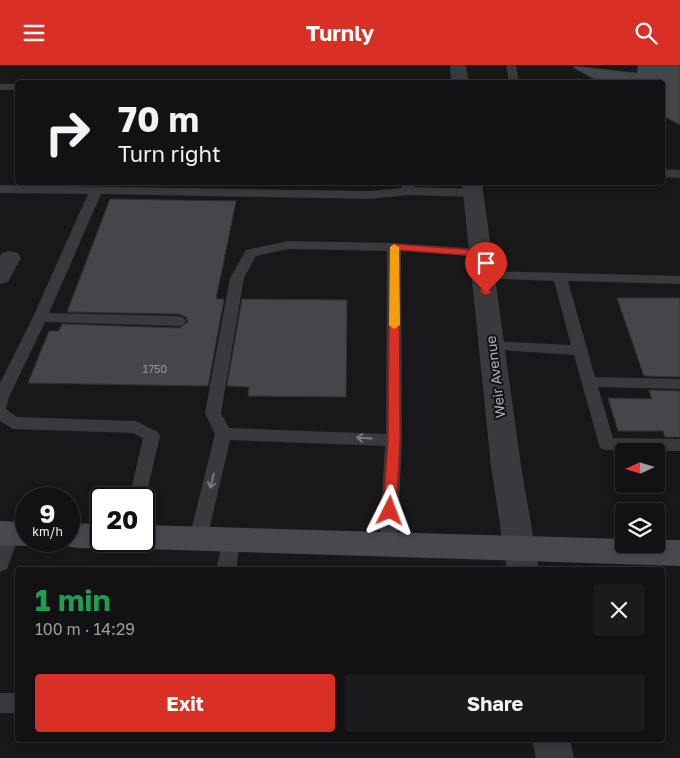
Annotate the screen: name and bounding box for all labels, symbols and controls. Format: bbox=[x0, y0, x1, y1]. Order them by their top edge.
icon: menu bbox=[20, 19, 48, 47]
text: Turnly bbox=[306, 19, 374, 46]
icon: search bbox=[632, 19, 660, 47]
text: 70 m bbox=[118, 98, 199, 140]
icon: right bbox=[35, 100, 100, 165]
text: Turn right bbox=[118, 140, 221, 167]
pin bbox=[465, 242, 507, 293]
icon: arrive bbox=[472, 249, 500, 277]
street label: Weir Avenue bbox=[481, 335, 509, 419]
house number: 1750 bbox=[143, 362, 167, 375]
one-way arrow bbox=[356, 434, 372, 443]
north arrow bbox=[615, 443, 665, 493]
map controls bbox=[615, 443, 665, 553]
one-way arrow bbox=[207, 473, 216, 489]
position arrow bbox=[363, 484, 415, 536]
speed limit sign: 20 bbox=[90, 487, 155, 552]
text: 9 bbox=[40, 498, 55, 529]
button: layers bbox=[615, 503, 665, 553]
text: km/h bbox=[32, 524, 63, 539]
text: 1 min bbox=[35, 582, 111, 618]
button: close bbox=[593, 584, 645, 636]
text: 100 m · 14:29 bbox=[35, 619, 135, 639]
button: Exit bbox=[35, 674, 335, 732]
button: Share bbox=[345, 674, 645, 732]

